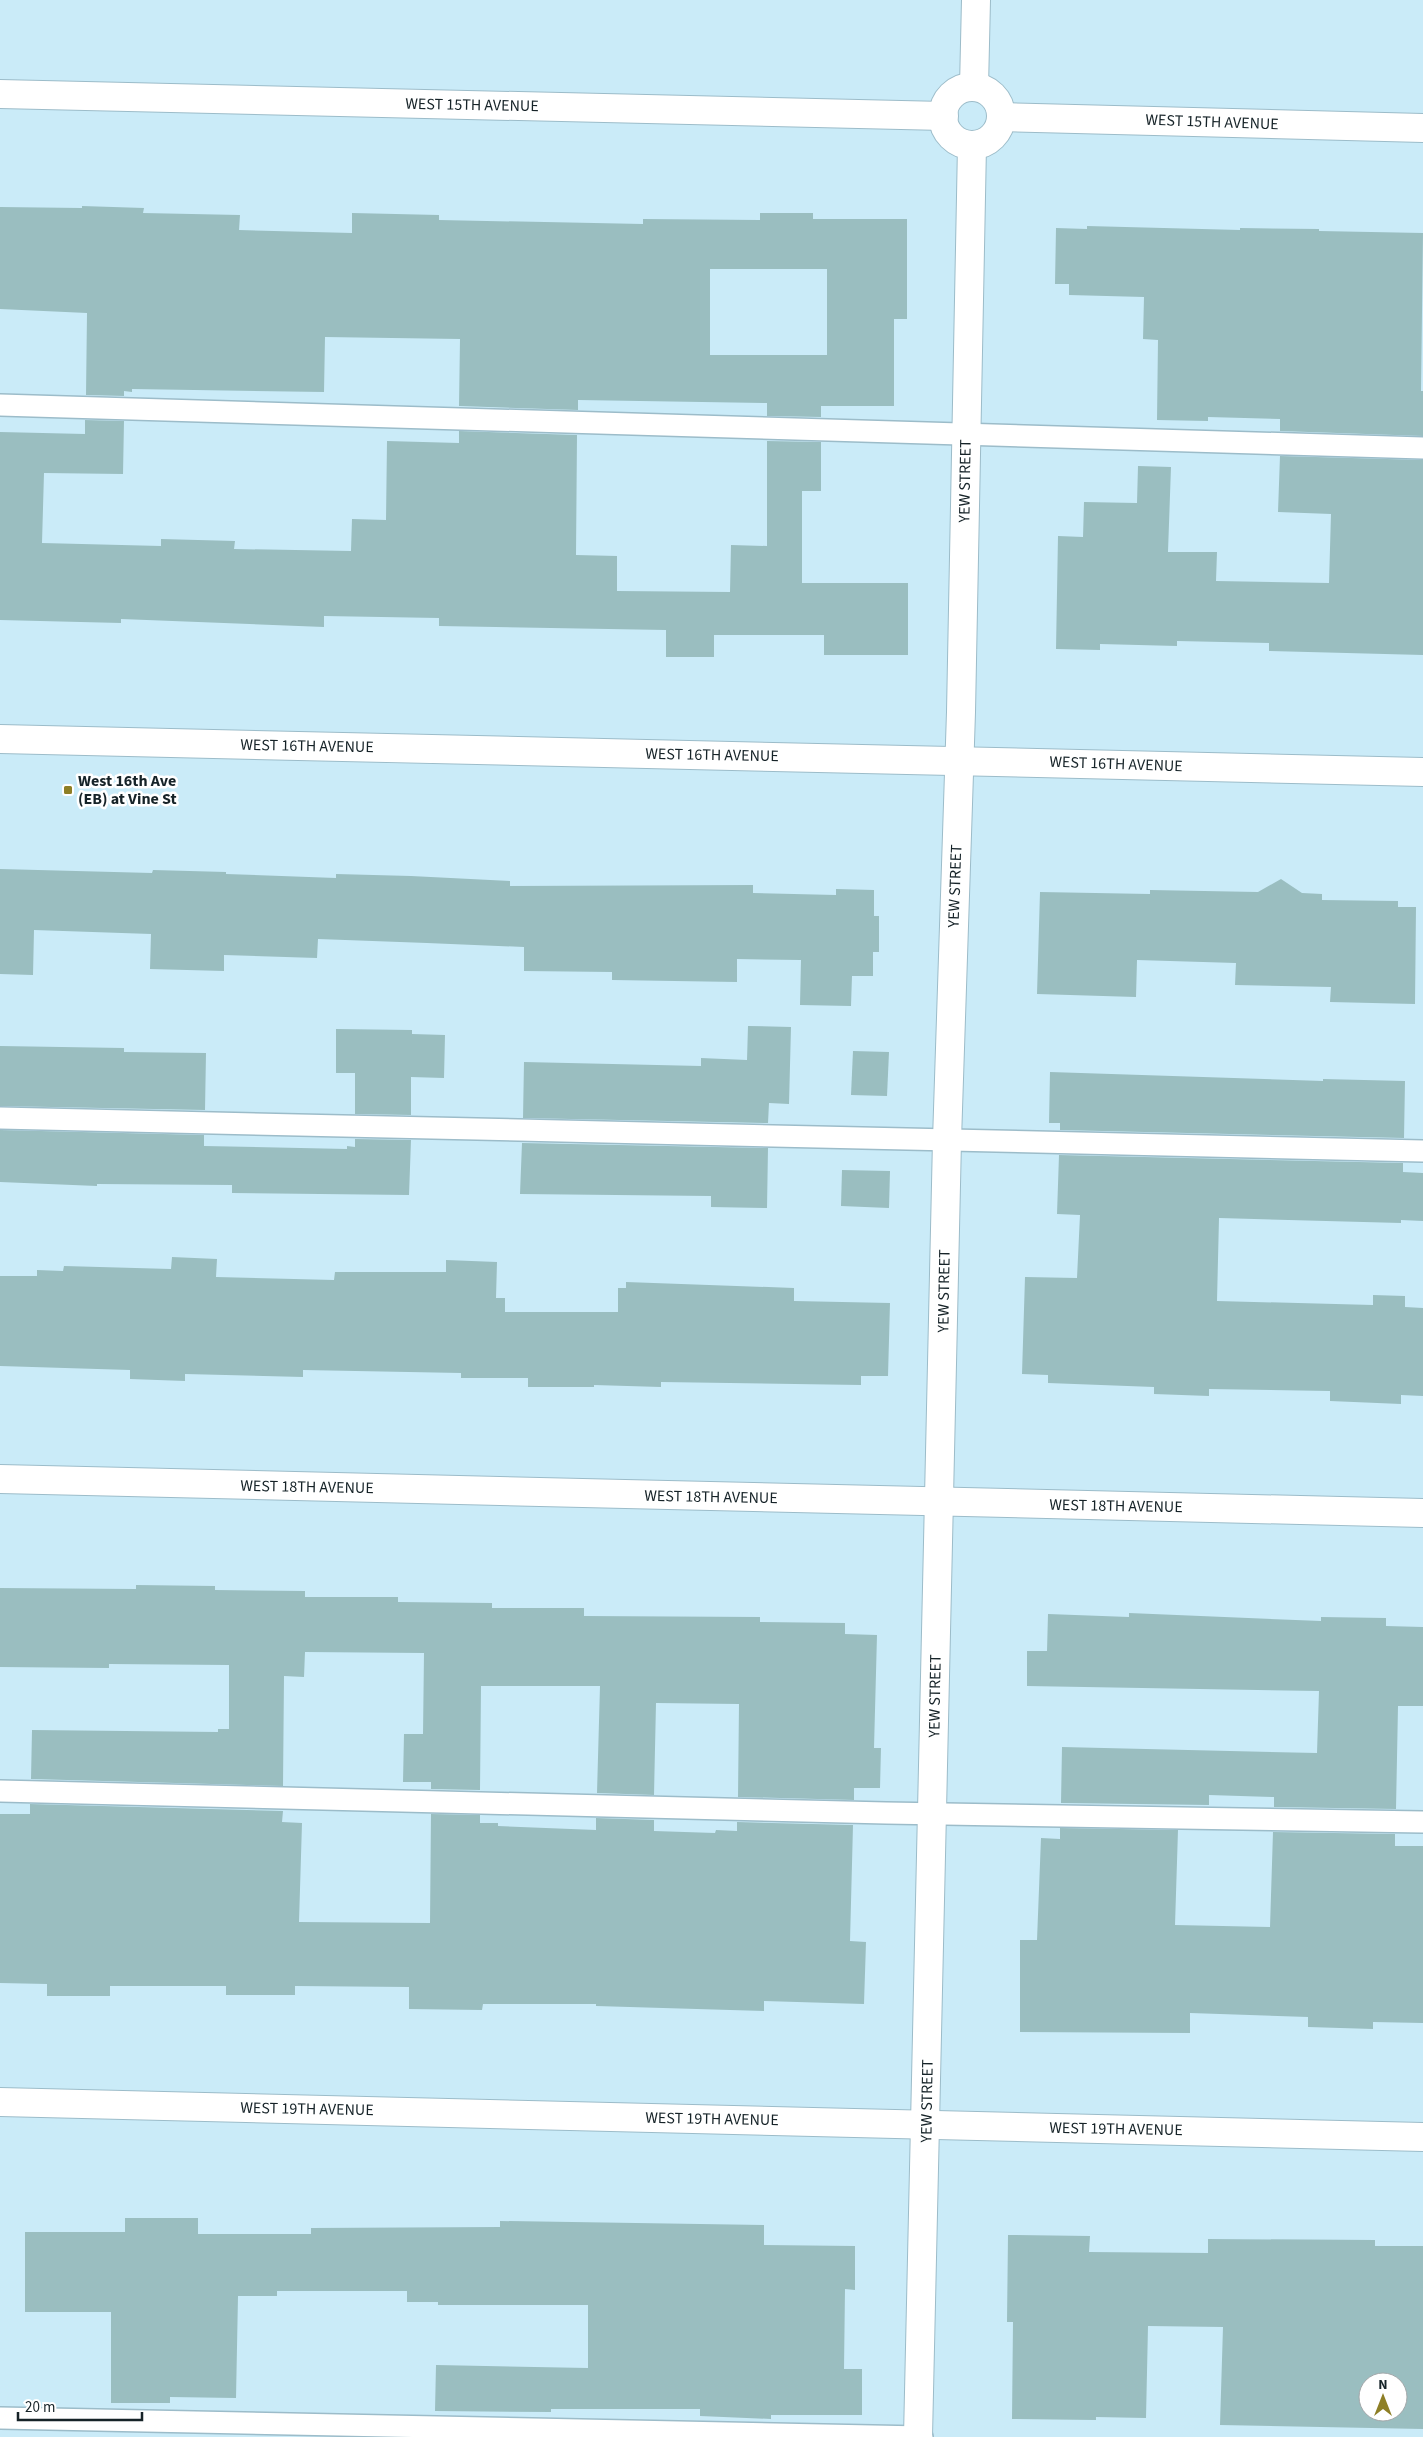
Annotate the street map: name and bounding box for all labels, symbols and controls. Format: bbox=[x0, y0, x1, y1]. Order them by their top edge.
street label: WEST 15TH AVENUE bbox=[405, 93, 539, 117]
street label: WEST 15TH AVENUE bbox=[1145, 109, 1279, 135]
street label: YEW STREET bbox=[953, 439, 977, 524]
street label: WEST 16TH AVENUE bbox=[240, 734, 374, 758]
street label: WEST 16TH AVENUE bbox=[645, 743, 779, 767]
street label: WEST 16TH AVENUE bbox=[1049, 751, 1183, 777]
place label: West 16th Ave (EB) at Vine St bbox=[78, 770, 177, 810]
marker: West 16th Ave (EB) at Vine St bbox=[62, 784, 74, 796]
street label: YEW STREET bbox=[943, 844, 967, 929]
street label: YEW STREET bbox=[932, 1249, 956, 1334]
street label: WEST 18TH AVENUE bbox=[240, 1475, 374, 1499]
street label: WEST 18TH AVENUE bbox=[644, 1485, 778, 1509]
street label: WEST 18TH AVENUE bbox=[1049, 1494, 1183, 1518]
street label: YEW STREET bbox=[923, 1654, 947, 1739]
street label: YEW STREET bbox=[915, 2059, 939, 2144]
street label: WEST 19TH AVENUE bbox=[240, 2097, 374, 2121]
street label: WEST 19TH AVENUE bbox=[645, 2107, 779, 2131]
street label: WEST 19TH AVENUE bbox=[1049, 2117, 1183, 2141]
north arrow bbox=[1358, 2372, 1408, 2422]
text: N bbox=[1378, 2375, 1388, 2395]
scale bar bbox=[18, 2390, 141, 2422]
text: 20 m bbox=[25, 2397, 55, 2418]

